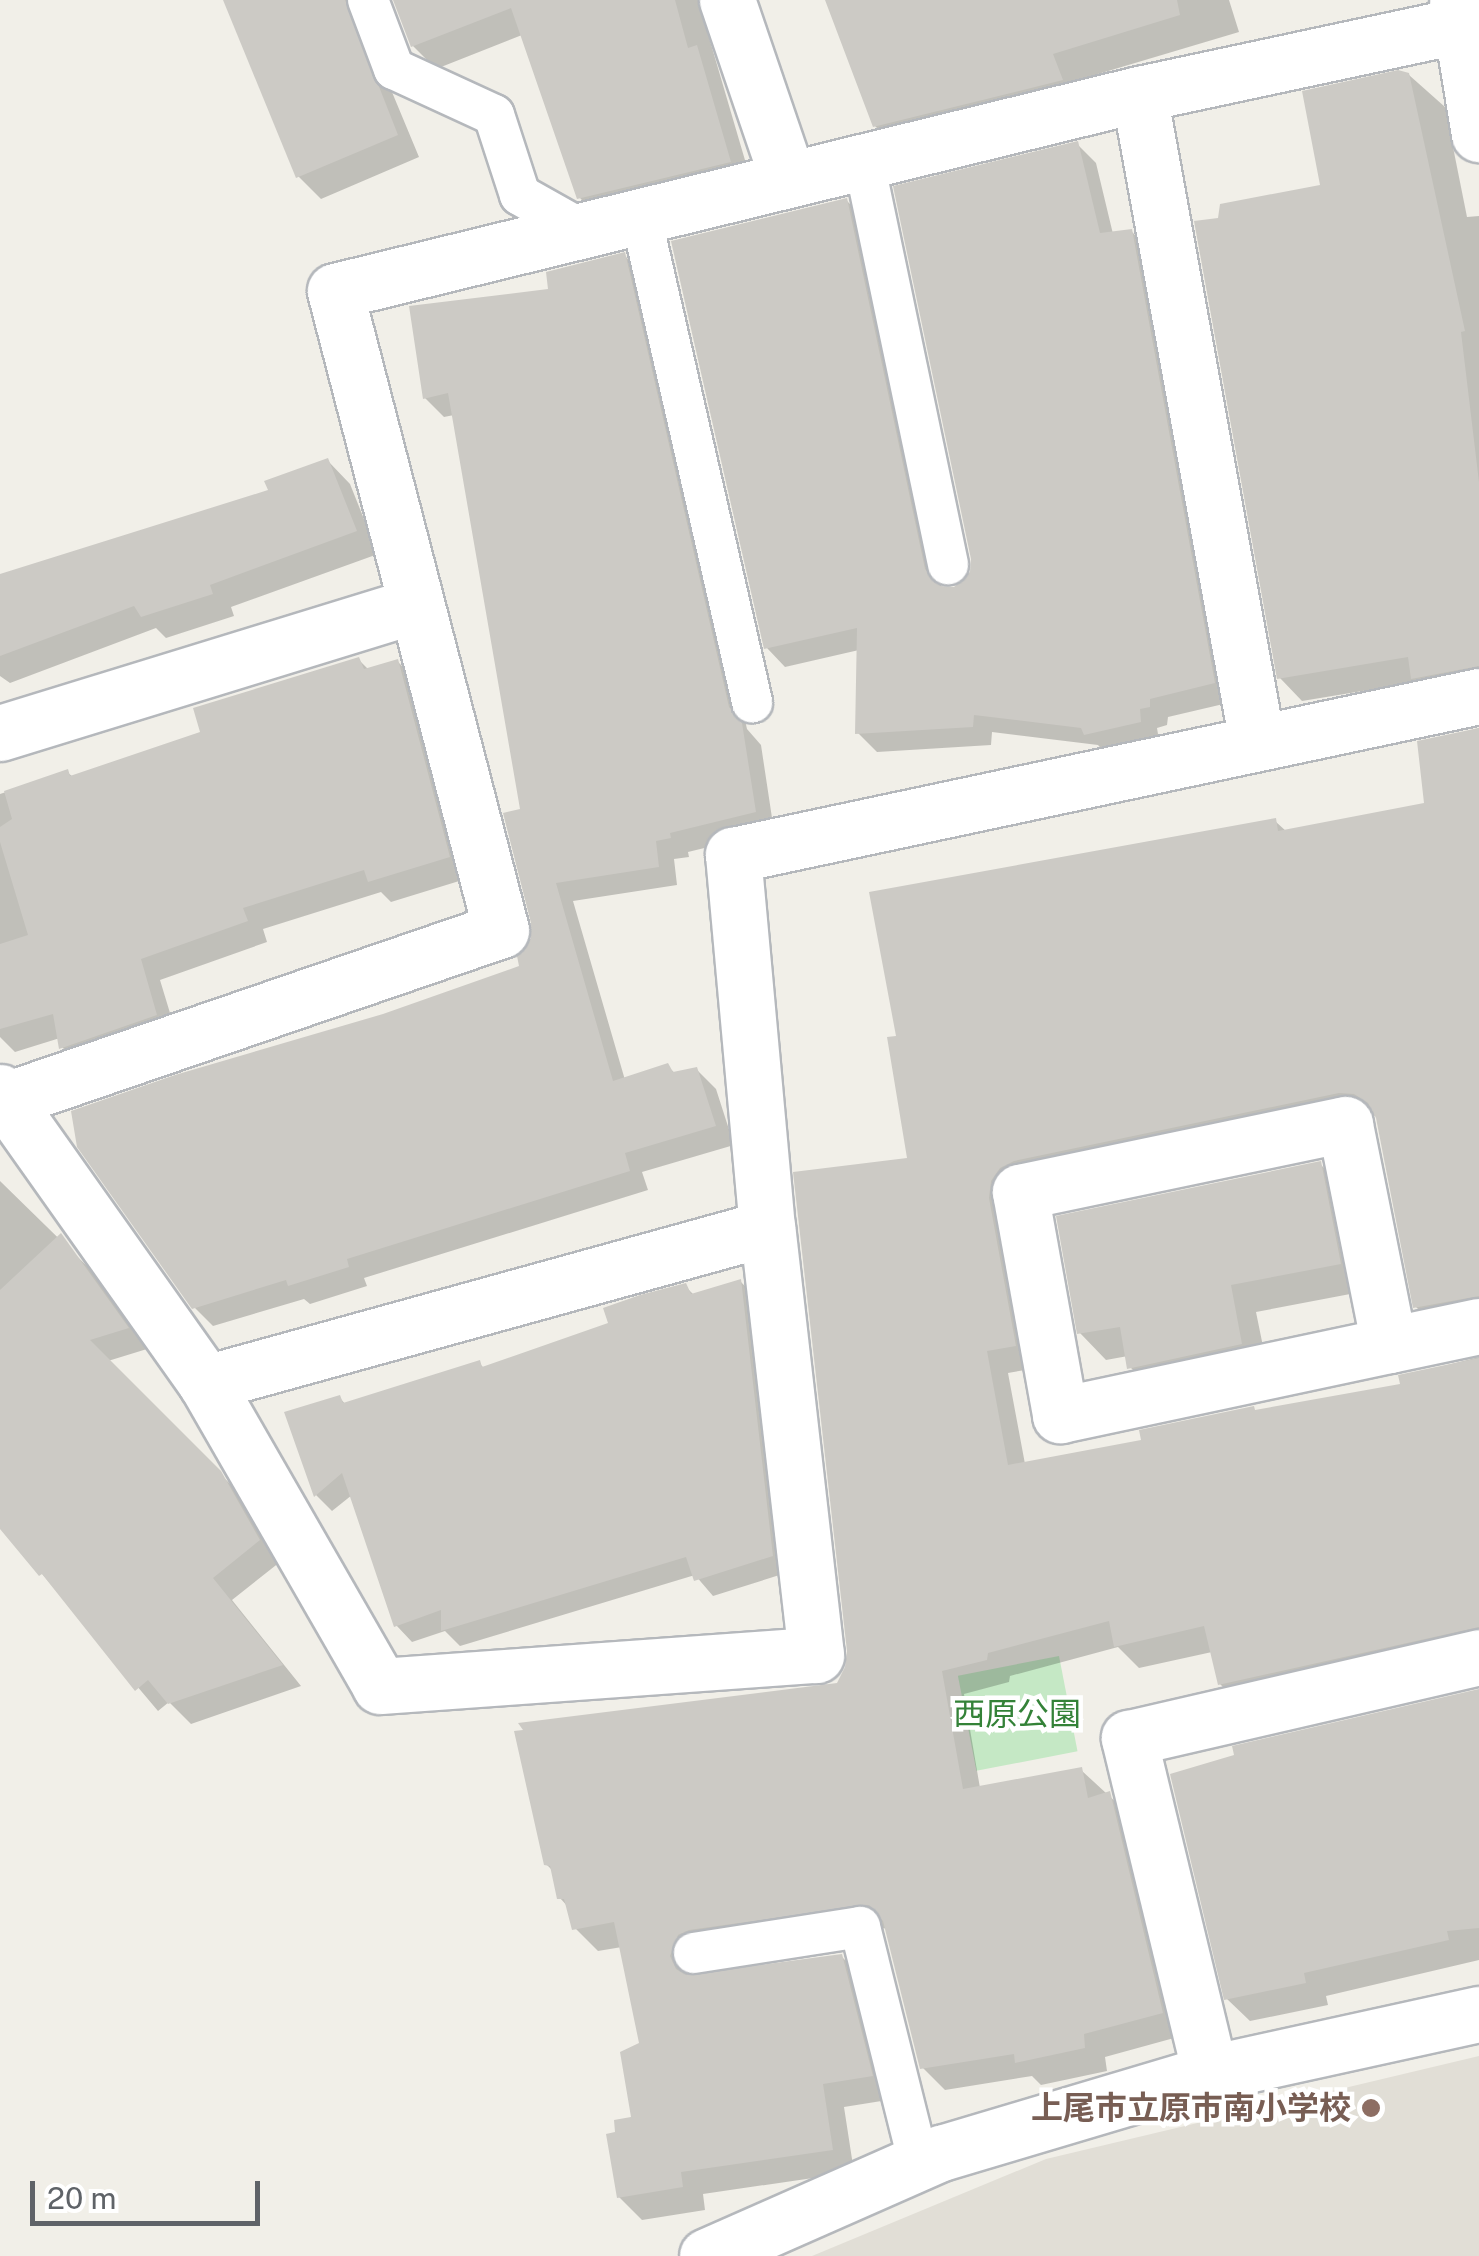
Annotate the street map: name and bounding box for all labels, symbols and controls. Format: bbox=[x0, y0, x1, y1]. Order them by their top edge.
park label: 西原公園 bbox=[953, 1695, 1081, 1733]
place label: 上尾市立原市南小学校 bbox=[1031, 2089, 1351, 2127]
marker: 上尾市立原市南小学校 bbox=[1360, 2097, 1382, 2119]
scale bar bbox=[35, 2161, 265, 2223]
text: 20 m bbox=[47, 2180, 116, 2216]

